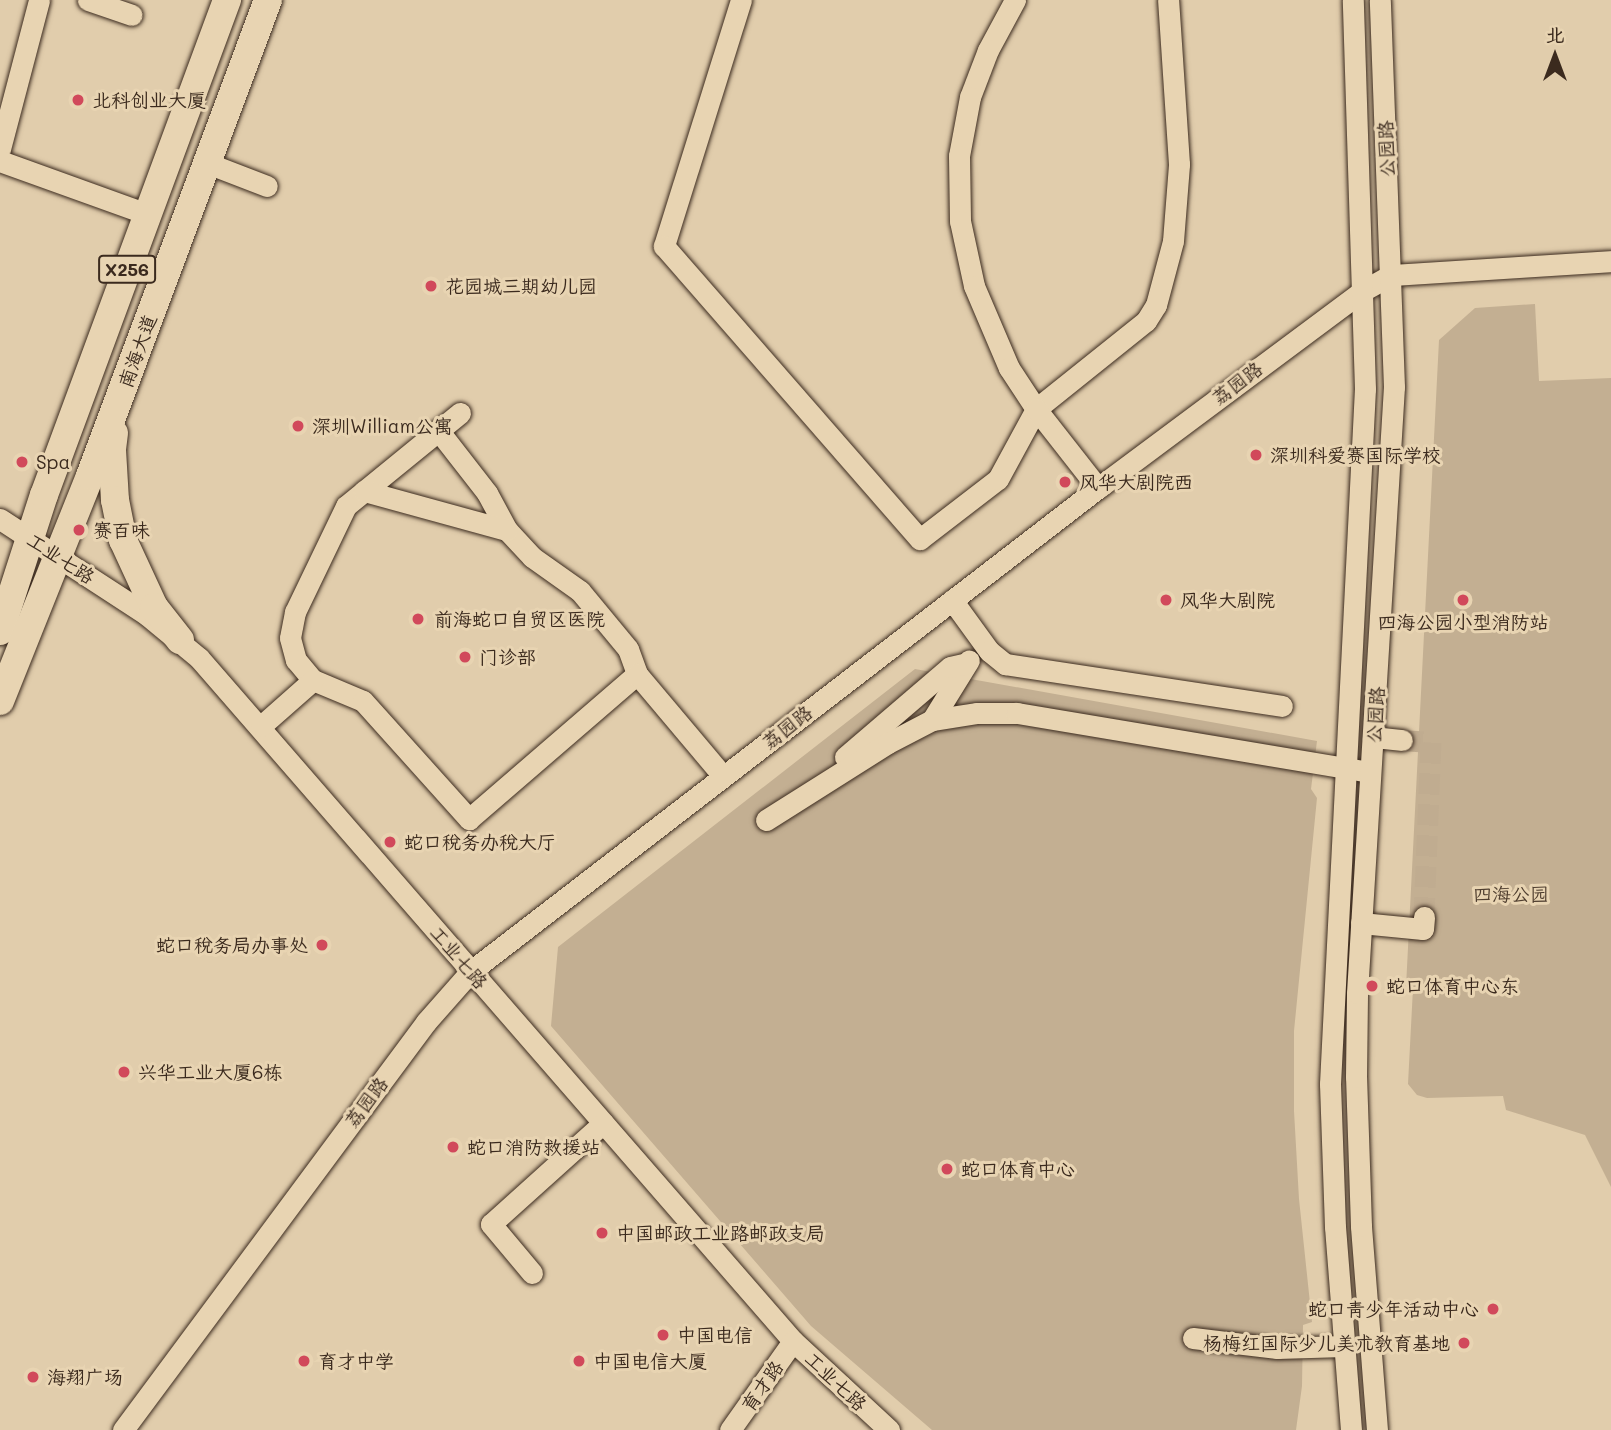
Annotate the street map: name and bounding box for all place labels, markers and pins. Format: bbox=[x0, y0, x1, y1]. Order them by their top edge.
place label: 北科创业大厦 bbox=[92, 89, 206, 111]
marker: 北科创业大厦 bbox=[70, 92, 86, 108]
place label: 花园城三期幼儿园 bbox=[445, 275, 597, 297]
marker: 花园城三期幼儿园 bbox=[423, 278, 439, 294]
place label: 深圳William公寓 bbox=[312, 415, 453, 437]
marker: 深圳William公寓 bbox=[290, 418, 306, 434]
place label: 深圳科爱赛国际学校 bbox=[1270, 444, 1441, 466]
marker: 深圳科爱赛国际学校 bbox=[1248, 447, 1264, 463]
place label: Spa bbox=[36, 451, 70, 473]
marker: Spa bbox=[14, 454, 30, 470]
place label: 风华大剧院西 bbox=[1079, 471, 1193, 493]
marker: 风华大剧院西 bbox=[1057, 474, 1073, 490]
place label: 赛百味 bbox=[93, 519, 150, 541]
marker: 赛百味 bbox=[71, 522, 87, 538]
place label: 风华大剧院 bbox=[1180, 589, 1275, 611]
marker: 风华大剧院 bbox=[1158, 592, 1174, 608]
marker: 四海公园小型消防站 bbox=[1455, 592, 1471, 608]
place label: 前海蛇口自贸区医院 bbox=[434, 608, 605, 630]
marker: 前海蛇口自贸区医院 bbox=[408, 609, 428, 629]
place label: 四海公园小型消防站 bbox=[1378, 611, 1548, 633]
place label: 门诊部 bbox=[479, 646, 536, 668]
marker: 门诊部 bbox=[457, 649, 473, 665]
place label: 蛇口税务办税大厅 bbox=[404, 831, 556, 853]
marker: 蛇口税务办税大厅 bbox=[382, 834, 398, 850]
place label: 蛇口税务局办事处 bbox=[156, 934, 308, 956]
marker: 蛇口税务局办事处 bbox=[314, 937, 330, 953]
place label: 蛇口体育中心东 bbox=[1386, 975, 1519, 997]
marker: 蛇口体育中心东 bbox=[1364, 978, 1380, 994]
place label: 兴华工业大厦6栋 bbox=[138, 1061, 282, 1083]
marker: 兴华工业大厦6栋 bbox=[116, 1064, 132, 1080]
place label: 蛇口消防救援站 bbox=[467, 1136, 600, 1158]
marker: 蛇口消防救援站 bbox=[445, 1139, 461, 1155]
place label: 蛇口体育中心 bbox=[961, 1158, 1075, 1180]
marker: 蛇口体育中心 bbox=[939, 1161, 955, 1177]
place label: 中国邮政工业路邮政支局 bbox=[616, 1222, 825, 1244]
marker: 中国邮政工业路邮政支局 bbox=[594, 1225, 610, 1241]
place label: 蛇口青少年活动中心 bbox=[1308, 1298, 1479, 1320]
marker: 蛇口青少年活动中心 bbox=[1485, 1301, 1501, 1317]
place label: 中国电信 bbox=[677, 1324, 753, 1346]
marker: 中国电信 bbox=[655, 1327, 671, 1343]
place label: 杨梅红国际少儿美术教育基地 bbox=[1203, 1332, 1450, 1354]
marker: 杨梅红国际少儿美术教育基地 bbox=[1456, 1335, 1472, 1351]
place label: 育才中学 bbox=[318, 1350, 394, 1372]
place label: 中国电信大厦 bbox=[593, 1350, 707, 1372]
marker: 育才中学 bbox=[296, 1353, 312, 1369]
marker: 中国电信大厦 bbox=[571, 1353, 587, 1369]
place label: 海翔广场 bbox=[47, 1366, 123, 1388]
marker: 海翔广场 bbox=[25, 1369, 41, 1385]

